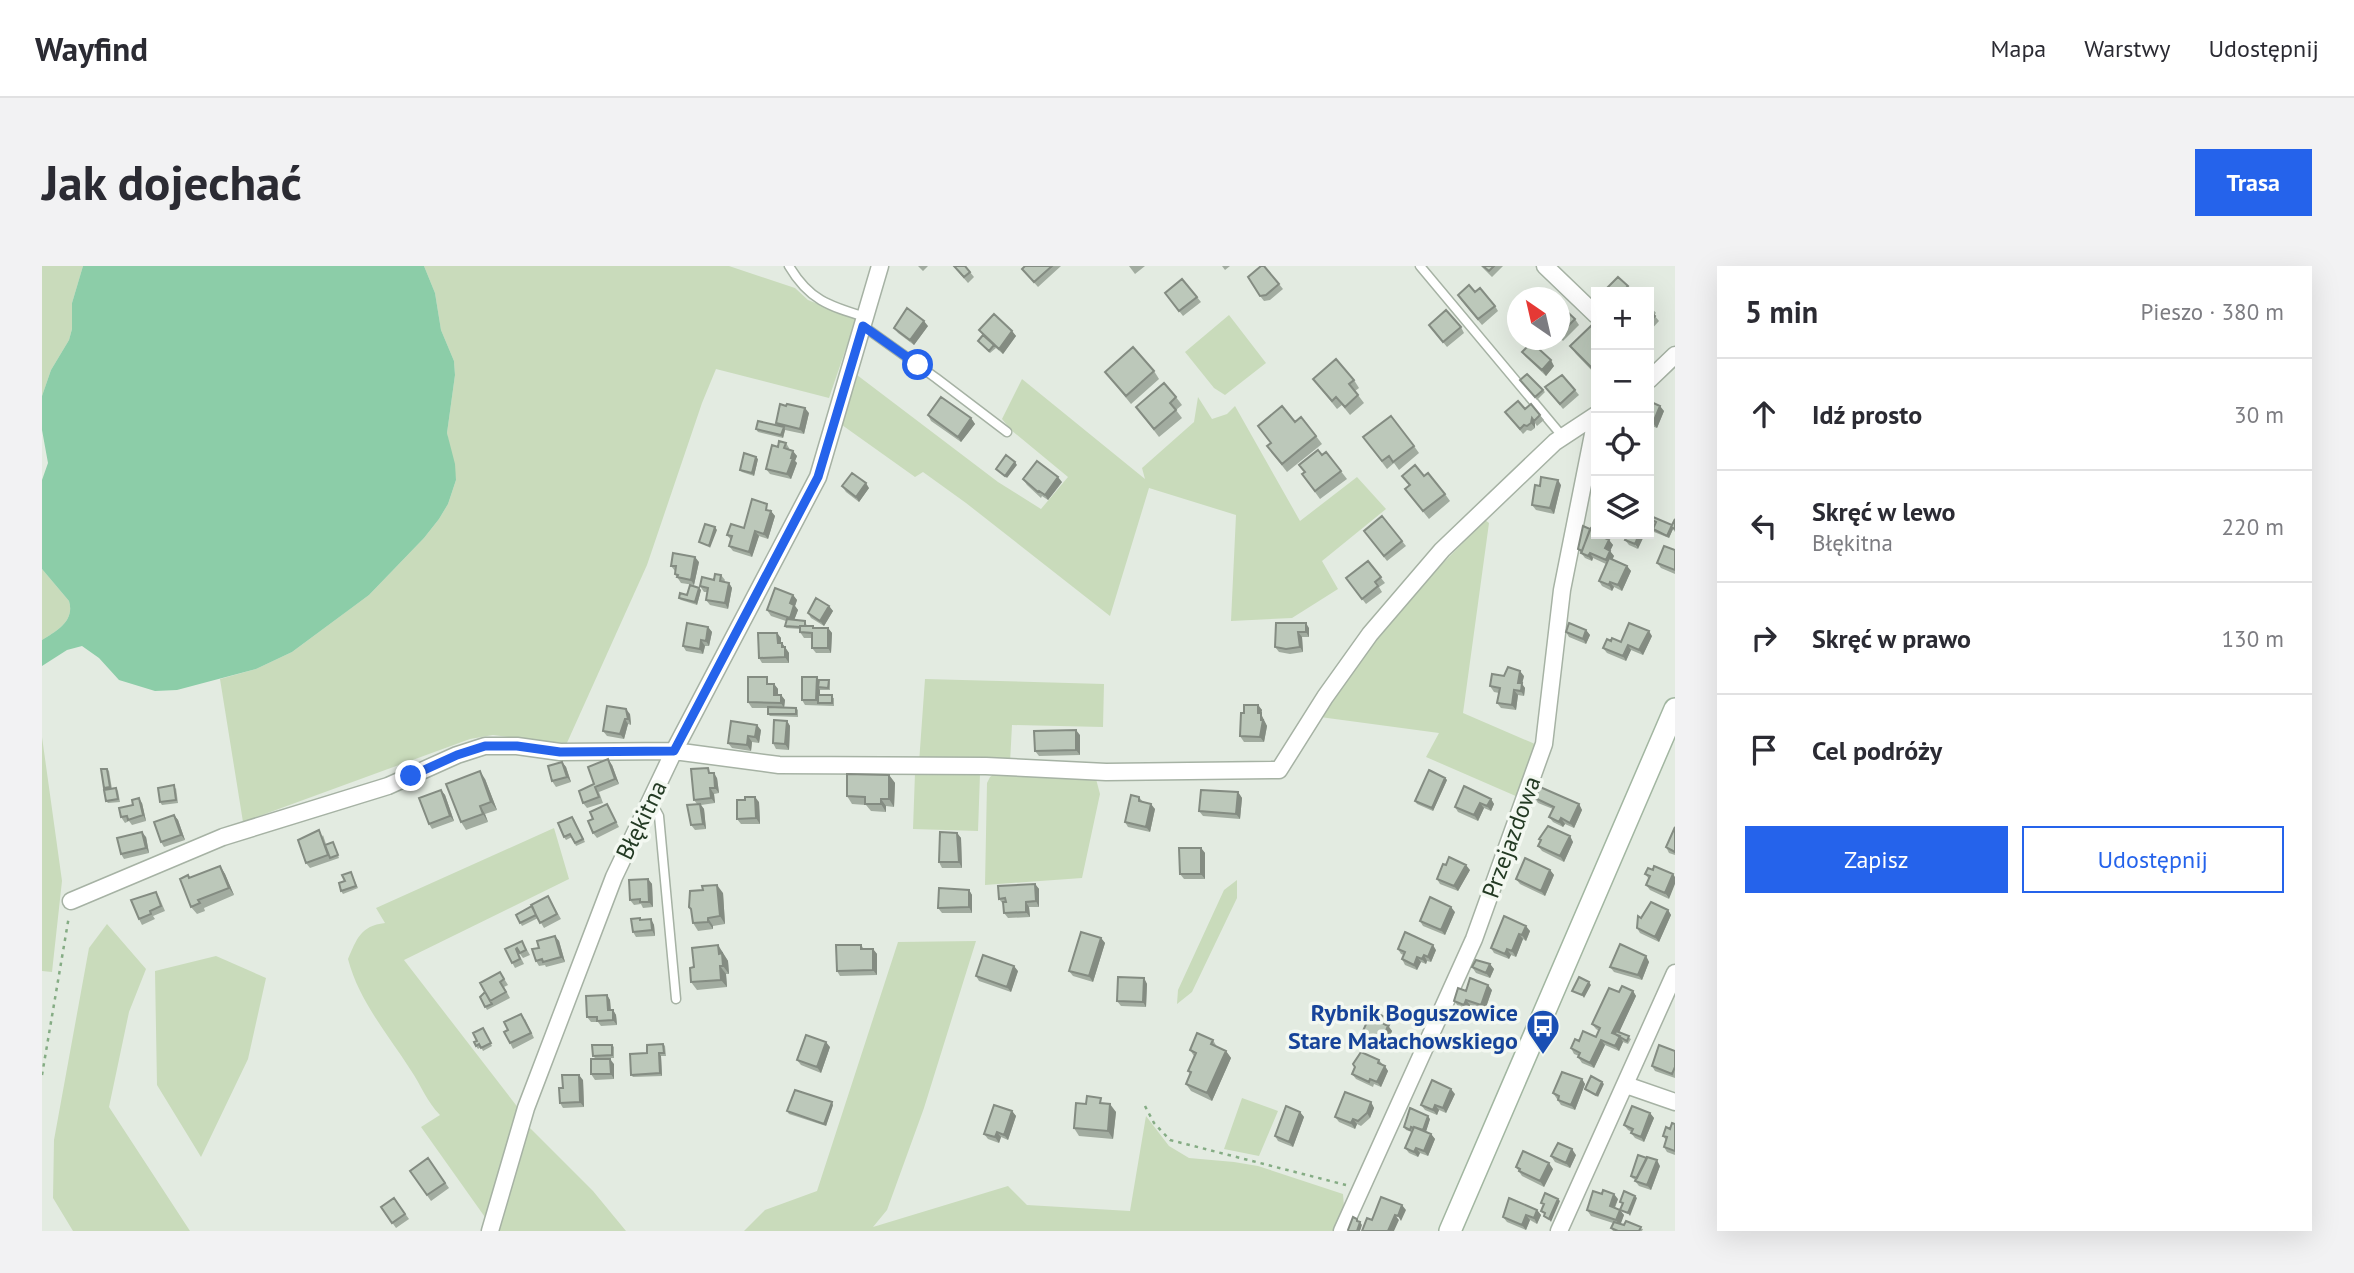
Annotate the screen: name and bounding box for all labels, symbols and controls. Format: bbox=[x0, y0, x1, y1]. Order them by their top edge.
text: Wayfind bbox=[35, 27, 148, 70]
text: Mapa bbox=[1991, 33, 2046, 64]
text: Warstwy bbox=[2084, 33, 2170, 64]
text: Udostępnij bbox=[2208, 33, 2319, 64]
button: Trasa bbox=[2195, 149, 2312, 216]
text: Jak dojechać bbox=[42, 150, 302, 214]
north arrow bbox=[1507, 287, 1570, 350]
map controls bbox=[1591, 287, 1654, 539]
button: + bbox=[1591, 287, 1654, 350]
text: 5 min bbox=[1745, 292, 1818, 331]
text: Pieszo · 380 m bbox=[2141, 297, 2284, 326]
route start bbox=[902, 349, 933, 380]
button: − bbox=[1591, 350, 1654, 413]
icon: ahead bbox=[1745, 395, 1783, 433]
text: Idź prosto bbox=[1812, 398, 1922, 431]
text: 30 m bbox=[2234, 400, 2284, 429]
button: locate bbox=[1591, 413, 1654, 476]
button: layers bbox=[1591, 476, 1654, 539]
text: Skręć w lewo bbox=[1812, 495, 1956, 528]
icon: left bbox=[1745, 507, 1783, 545]
text: 220 m bbox=[2222, 512, 2284, 541]
text: Błękitna bbox=[1812, 528, 1893, 557]
icon: right bbox=[1745, 619, 1783, 657]
text: Skręć w prawo bbox=[1812, 622, 1971, 655]
text: 130 m bbox=[2222, 624, 2284, 653]
icon: arrive bbox=[1745, 731, 1783, 769]
text: Cel podróży bbox=[1812, 734, 1942, 767]
route end bbox=[395, 760, 426, 791]
street label: Przejazdowa bbox=[1475, 772, 1547, 902]
street label: Błękitna bbox=[609, 775, 673, 865]
button: Zapisz bbox=[1745, 826, 2008, 893]
button: Udostępnij bbox=[2022, 826, 2284, 893]
place label: Rybnik Boguszowice Stare Małachowskiego bbox=[1288, 997, 1518, 1056]
bus stop icon: Rybnik Boguszowice Stare Małachowskiego bbox=[1524, 1007, 1562, 1056]

